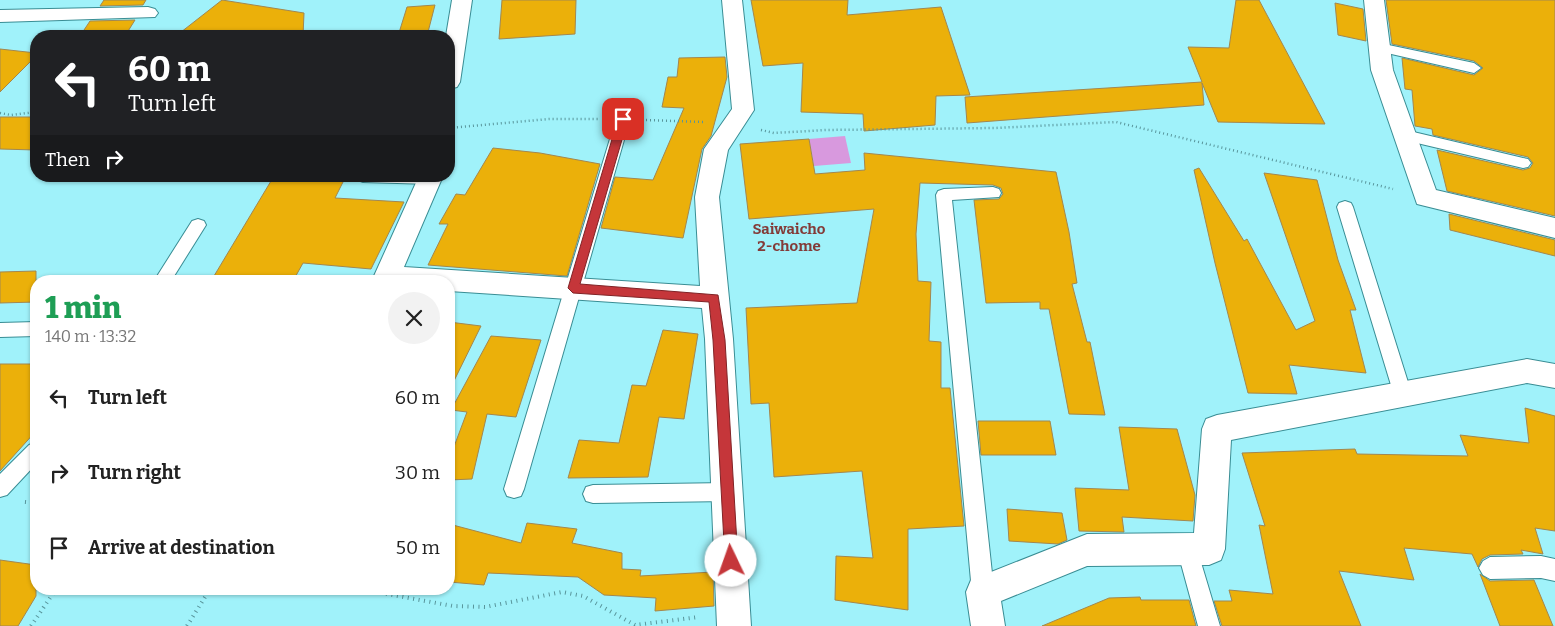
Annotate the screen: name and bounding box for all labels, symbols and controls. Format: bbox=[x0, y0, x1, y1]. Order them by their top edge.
text: 60 m bbox=[128, 48, 211, 90]
icon: left bbox=[45, 50, 110, 115]
text: Turn left bbox=[128, 90, 216, 117]
pin bbox=[602, 98, 644, 140]
icon: arrive bbox=[609, 105, 637, 133]
icon: right bbox=[100, 145, 128, 173]
text: Then bbox=[45, 148, 90, 171]
district label: Saiwaicho 2-chome bbox=[753, 220, 826, 255]
text: 1 min bbox=[45, 290, 121, 326]
button: close bbox=[388, 292, 440, 344]
text: 140 m · 13:32 bbox=[45, 327, 136, 346]
icon: left bbox=[45, 384, 73, 412]
text: Turn left bbox=[88, 386, 167, 409]
text: 60 m bbox=[395, 386, 440, 409]
icon: right bbox=[45, 459, 73, 487]
text: Turn right bbox=[88, 461, 181, 484]
text: 30 m bbox=[395, 461, 440, 484]
icon: arrive bbox=[45, 534, 73, 562]
position arrow bbox=[704, 534, 756, 586]
text: Arrive at destination bbox=[88, 536, 275, 559]
text: 50 m bbox=[396, 536, 440, 559]

